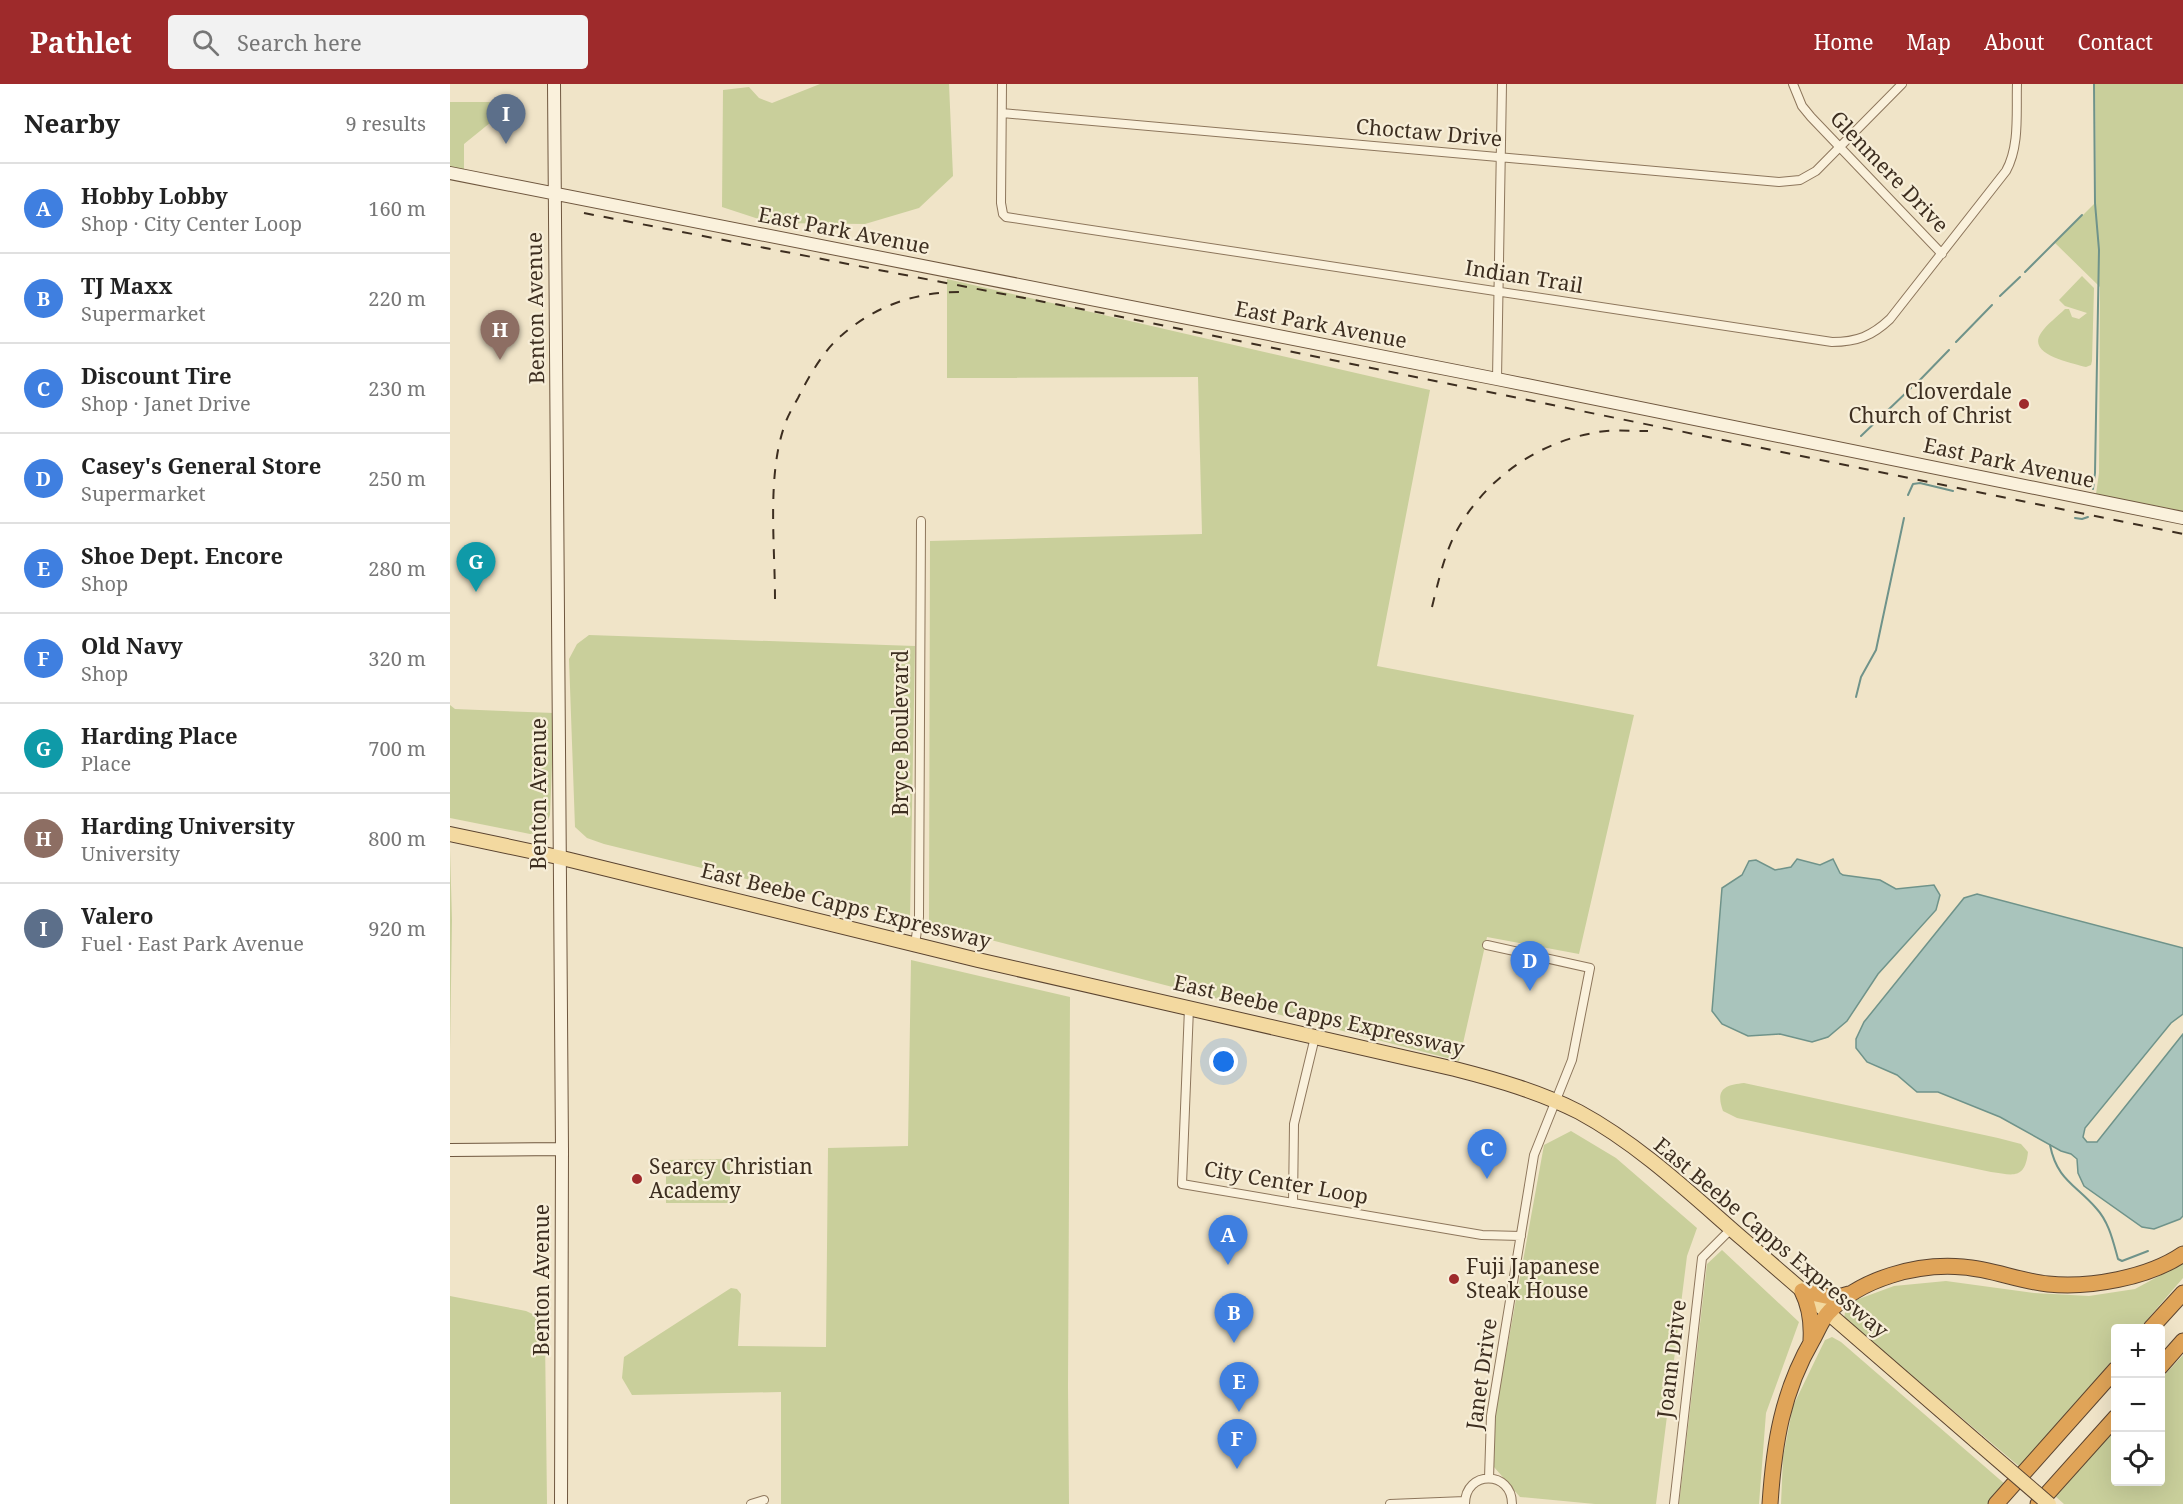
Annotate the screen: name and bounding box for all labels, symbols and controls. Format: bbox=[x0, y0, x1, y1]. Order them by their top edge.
search box bbox=[168, 15, 588, 69]
text: Pathlet bbox=[30, 23, 132, 61]
icon: search bbox=[189, 26, 222, 59]
text: Search here bbox=[237, 27, 362, 57]
text: Home bbox=[1814, 28, 1874, 56]
text: Map bbox=[1907, 28, 1951, 56]
text: About bbox=[1984, 28, 2045, 56]
text: Contact bbox=[2078, 28, 2153, 56]
pin: I bbox=[486, 94, 526, 144]
street label: Glenmere Drive bbox=[1824, 104, 1955, 238]
text: Nearby bbox=[24, 105, 120, 141]
text: 9 results bbox=[346, 110, 426, 137]
street label: Choctaw Drive bbox=[1355, 112, 1503, 152]
text: Hobby Lobby bbox=[81, 180, 228, 210]
text: A bbox=[36, 195, 51, 222]
text: 160 m bbox=[368, 195, 426, 222]
street label: East Park Avenue bbox=[756, 200, 932, 260]
text: Shop · City Center Loop bbox=[81, 210, 302, 237]
street label: Benton Avenue bbox=[520, 232, 550, 384]
street label: Indian Trail bbox=[1463, 253, 1586, 299]
text: TJ Maxx bbox=[81, 270, 172, 300]
text: B bbox=[37, 285, 50, 312]
text: 220 m bbox=[368, 285, 426, 312]
street label: East Park Avenue bbox=[1233, 294, 1409, 354]
text: Supermarket bbox=[81, 300, 206, 327]
pin: H bbox=[481, 310, 520, 360]
text: Discount Tire bbox=[81, 360, 231, 390]
text: C bbox=[37, 375, 50, 402]
text: 230 m bbox=[368, 375, 426, 402]
place label: Cloverdale Church of Christ bbox=[1848, 377, 2012, 429]
text: Shop · Janet Drive bbox=[81, 390, 251, 417]
marker: Cloverdale Church of Christ bbox=[2017, 397, 2031, 411]
street label: East Park Avenue bbox=[1921, 430, 2097, 494]
text: Casey's General Store bbox=[81, 450, 321, 480]
text: D bbox=[36, 465, 51, 492]
text: 250 m bbox=[368, 465, 426, 492]
text: Supermarket bbox=[81, 480, 206, 507]
text: Shoe Dept. Encore bbox=[81, 540, 283, 570]
pin: G bbox=[456, 542, 496, 592]
text: E bbox=[37, 555, 50, 582]
text: 280 m bbox=[368, 555, 426, 582]
text: Shop bbox=[81, 570, 128, 597]
text: Old Navy bbox=[81, 630, 183, 660]
text: F bbox=[37, 645, 50, 672]
text: 320 m bbox=[368, 645, 426, 672]
street label: Bryce Boulevard bbox=[886, 650, 914, 816]
text: Shop bbox=[81, 660, 128, 687]
street label: Benton Avenue bbox=[524, 718, 552, 870]
text: Harding Place bbox=[81, 720, 238, 750]
text: G bbox=[36, 735, 51, 762]
text: 700 m bbox=[368, 735, 426, 762]
text: Place bbox=[81, 750, 131, 777]
text: Harding University bbox=[81, 810, 295, 840]
text: H bbox=[35, 825, 52, 852]
text: 800 m bbox=[368, 825, 426, 852]
text: University bbox=[81, 840, 180, 867]
street label: East Beebe Capps Expressway bbox=[698, 855, 994, 955]
text: Valero bbox=[81, 900, 154, 930]
text: I bbox=[39, 915, 48, 942]
text: 920 m bbox=[368, 915, 426, 942]
text: Fuel · East Park Avenue bbox=[81, 930, 304, 957]
pin: D bbox=[1510, 942, 1550, 991]
street label: East Beebe Capps Expressway bbox=[1171, 968, 1468, 1062]
your location bbox=[1209, 1047, 1238, 1076]
pin: C bbox=[1468, 1130, 1506, 1179]
street label: East Beebe Capps Expressway bbox=[1648, 1131, 1895, 1344]
place label: Searcy Christian Academy bbox=[649, 1152, 813, 1204]
street label: City Center Loop bbox=[1202, 1154, 1370, 1210]
marker: Searcy Christian Academy bbox=[630, 1172, 644, 1186]
street label: Benton Avenue bbox=[527, 1204, 555, 1356]
pin: A bbox=[1208, 1216, 1248, 1265]
place label: Fuji Japanese Steak House bbox=[1466, 1252, 1600, 1304]
marker: Fuji Japanese Steak House bbox=[1447, 1272, 1461, 1286]
pin: B bbox=[1214, 1294, 1254, 1343]
street label: Joann Drive bbox=[1650, 1298, 1692, 1421]
street label: Janet Drive bbox=[1459, 1316, 1503, 1432]
map controls bbox=[2111, 1324, 2165, 1486]
button: + bbox=[2111, 1324, 2165, 1378]
pin: E bbox=[1220, 1362, 1258, 1412]
button: − bbox=[2111, 1378, 2165, 1432]
pin: F bbox=[1218, 1420, 1256, 1469]
button: locate bbox=[2111, 1432, 2165, 1486]

